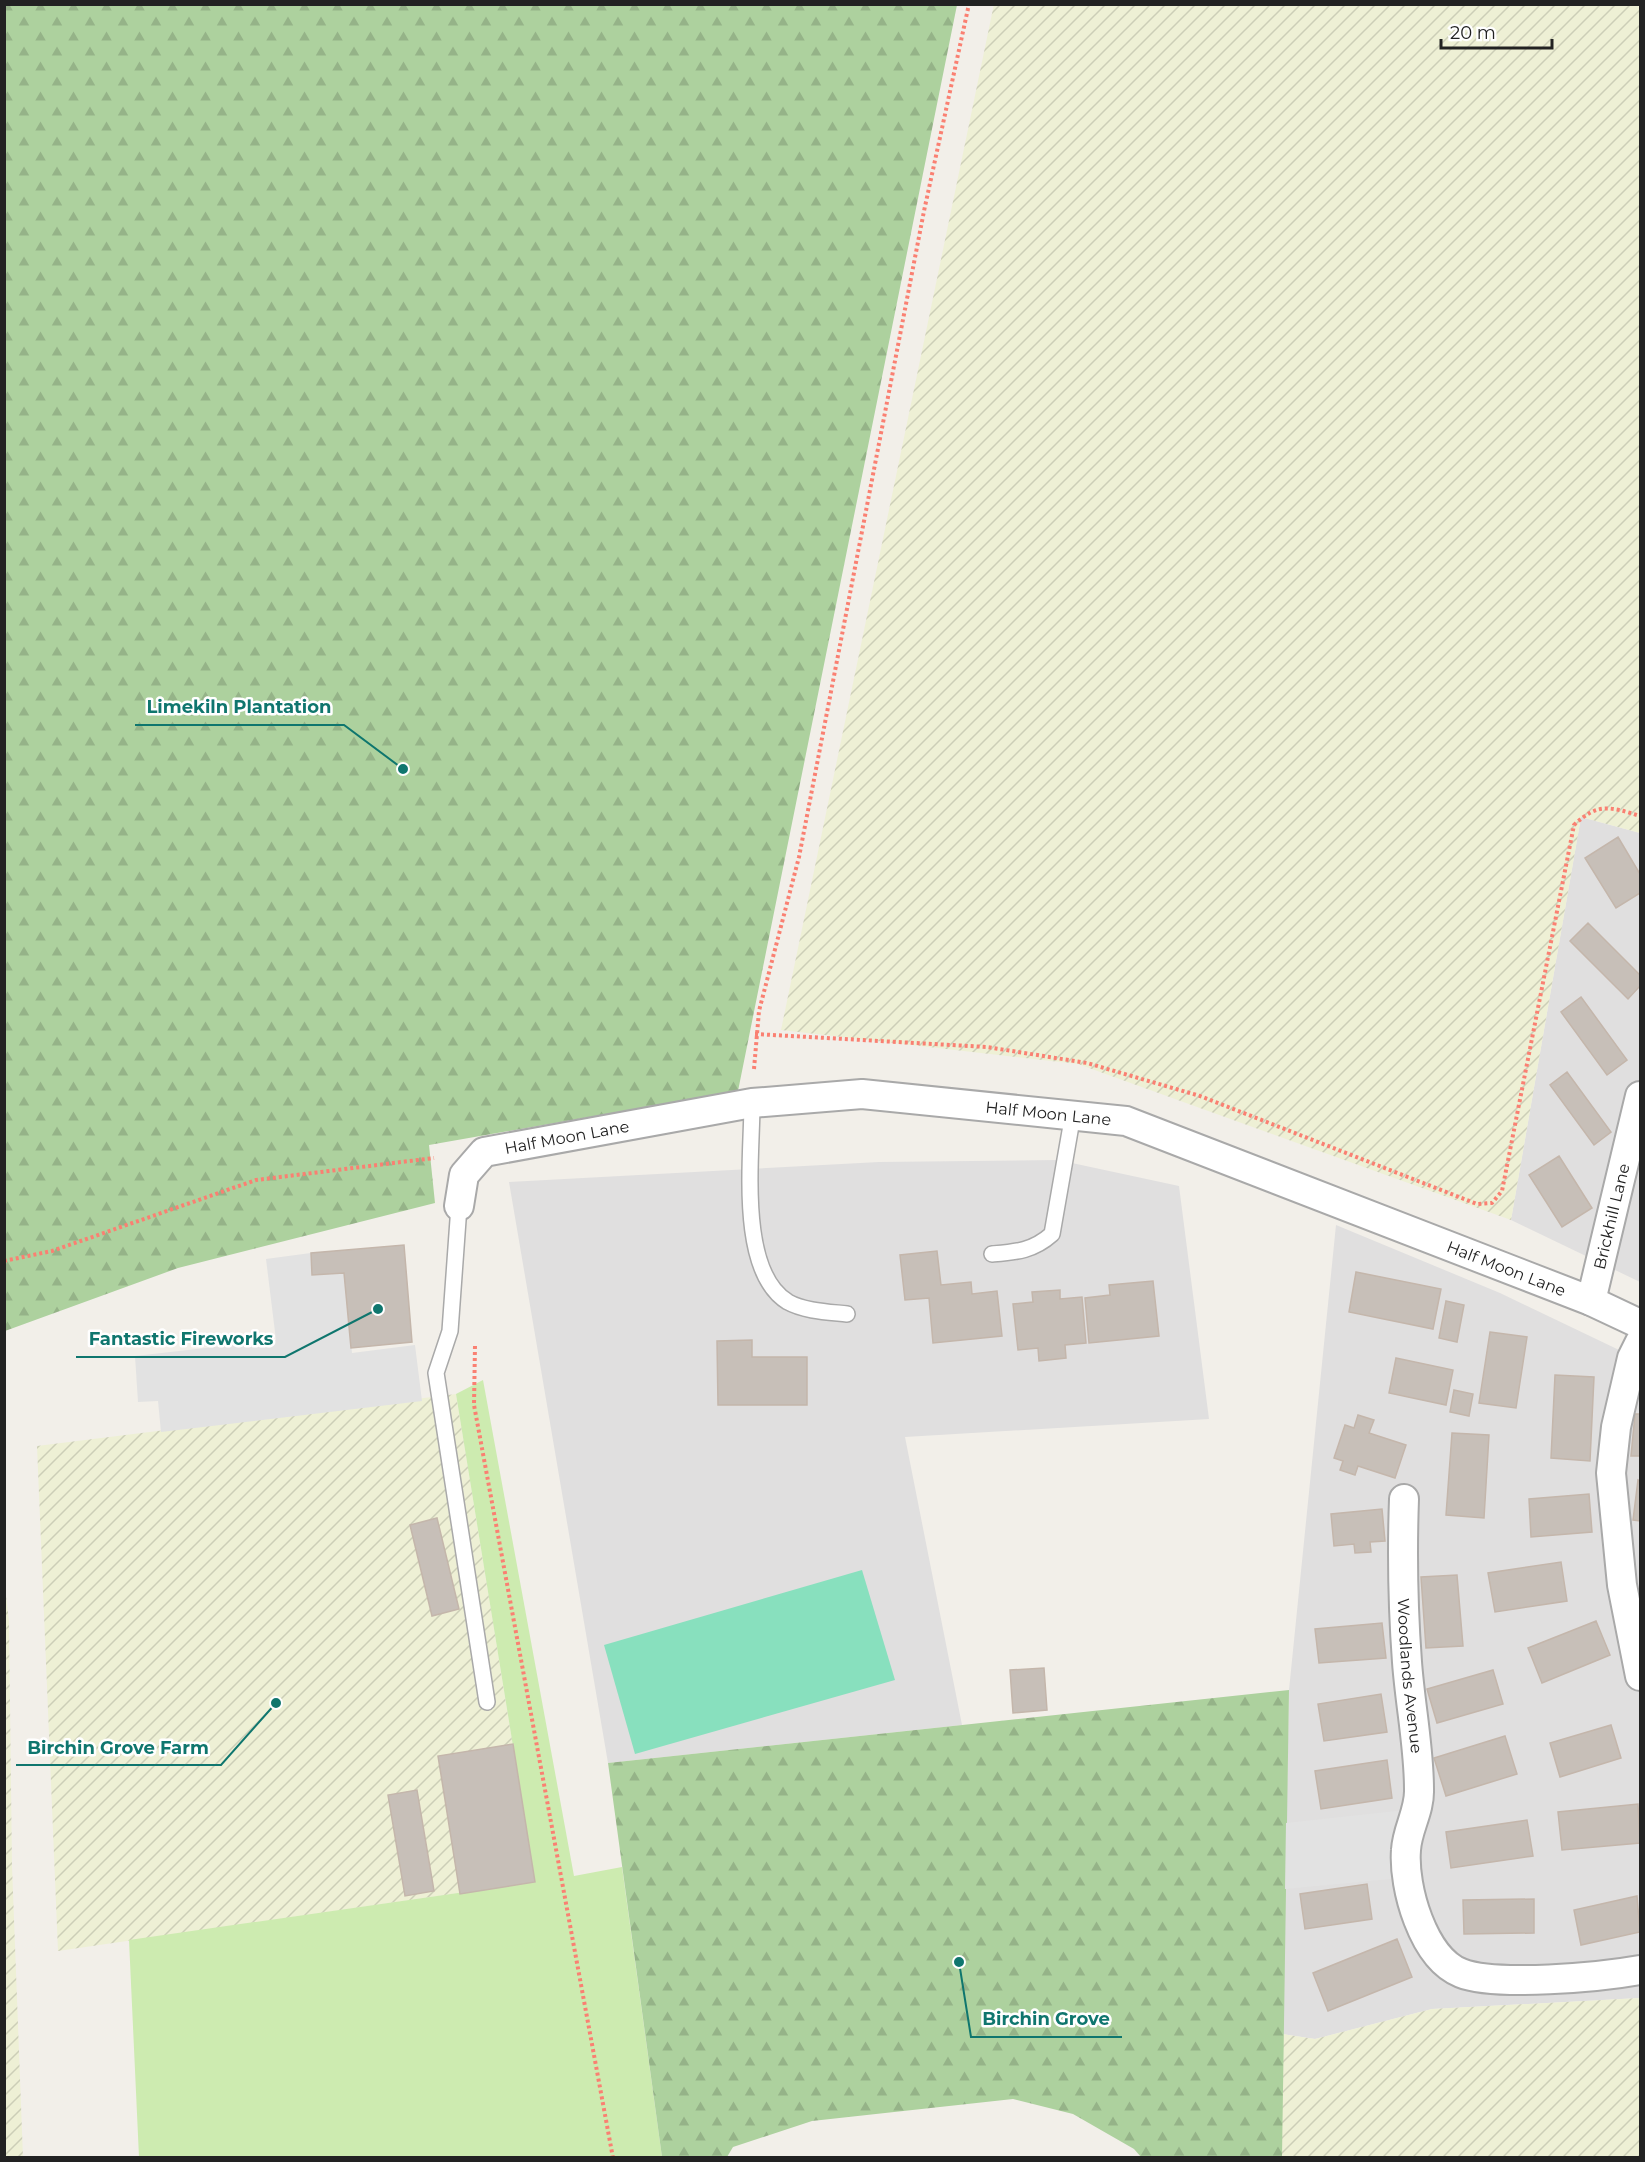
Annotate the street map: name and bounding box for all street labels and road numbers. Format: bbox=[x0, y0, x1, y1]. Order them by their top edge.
street label: Half Moon Lane bbox=[985, 1097, 1112, 1129]
street label: Half Moon Lane bbox=[503, 1116, 631, 1158]
street label: Brickhill Lane bbox=[1589, 1161, 1633, 1271]
street label: Half Moon Lane bbox=[1444, 1237, 1569, 1300]
street label: Woodlands Avenue bbox=[1394, 1598, 1427, 1754]

